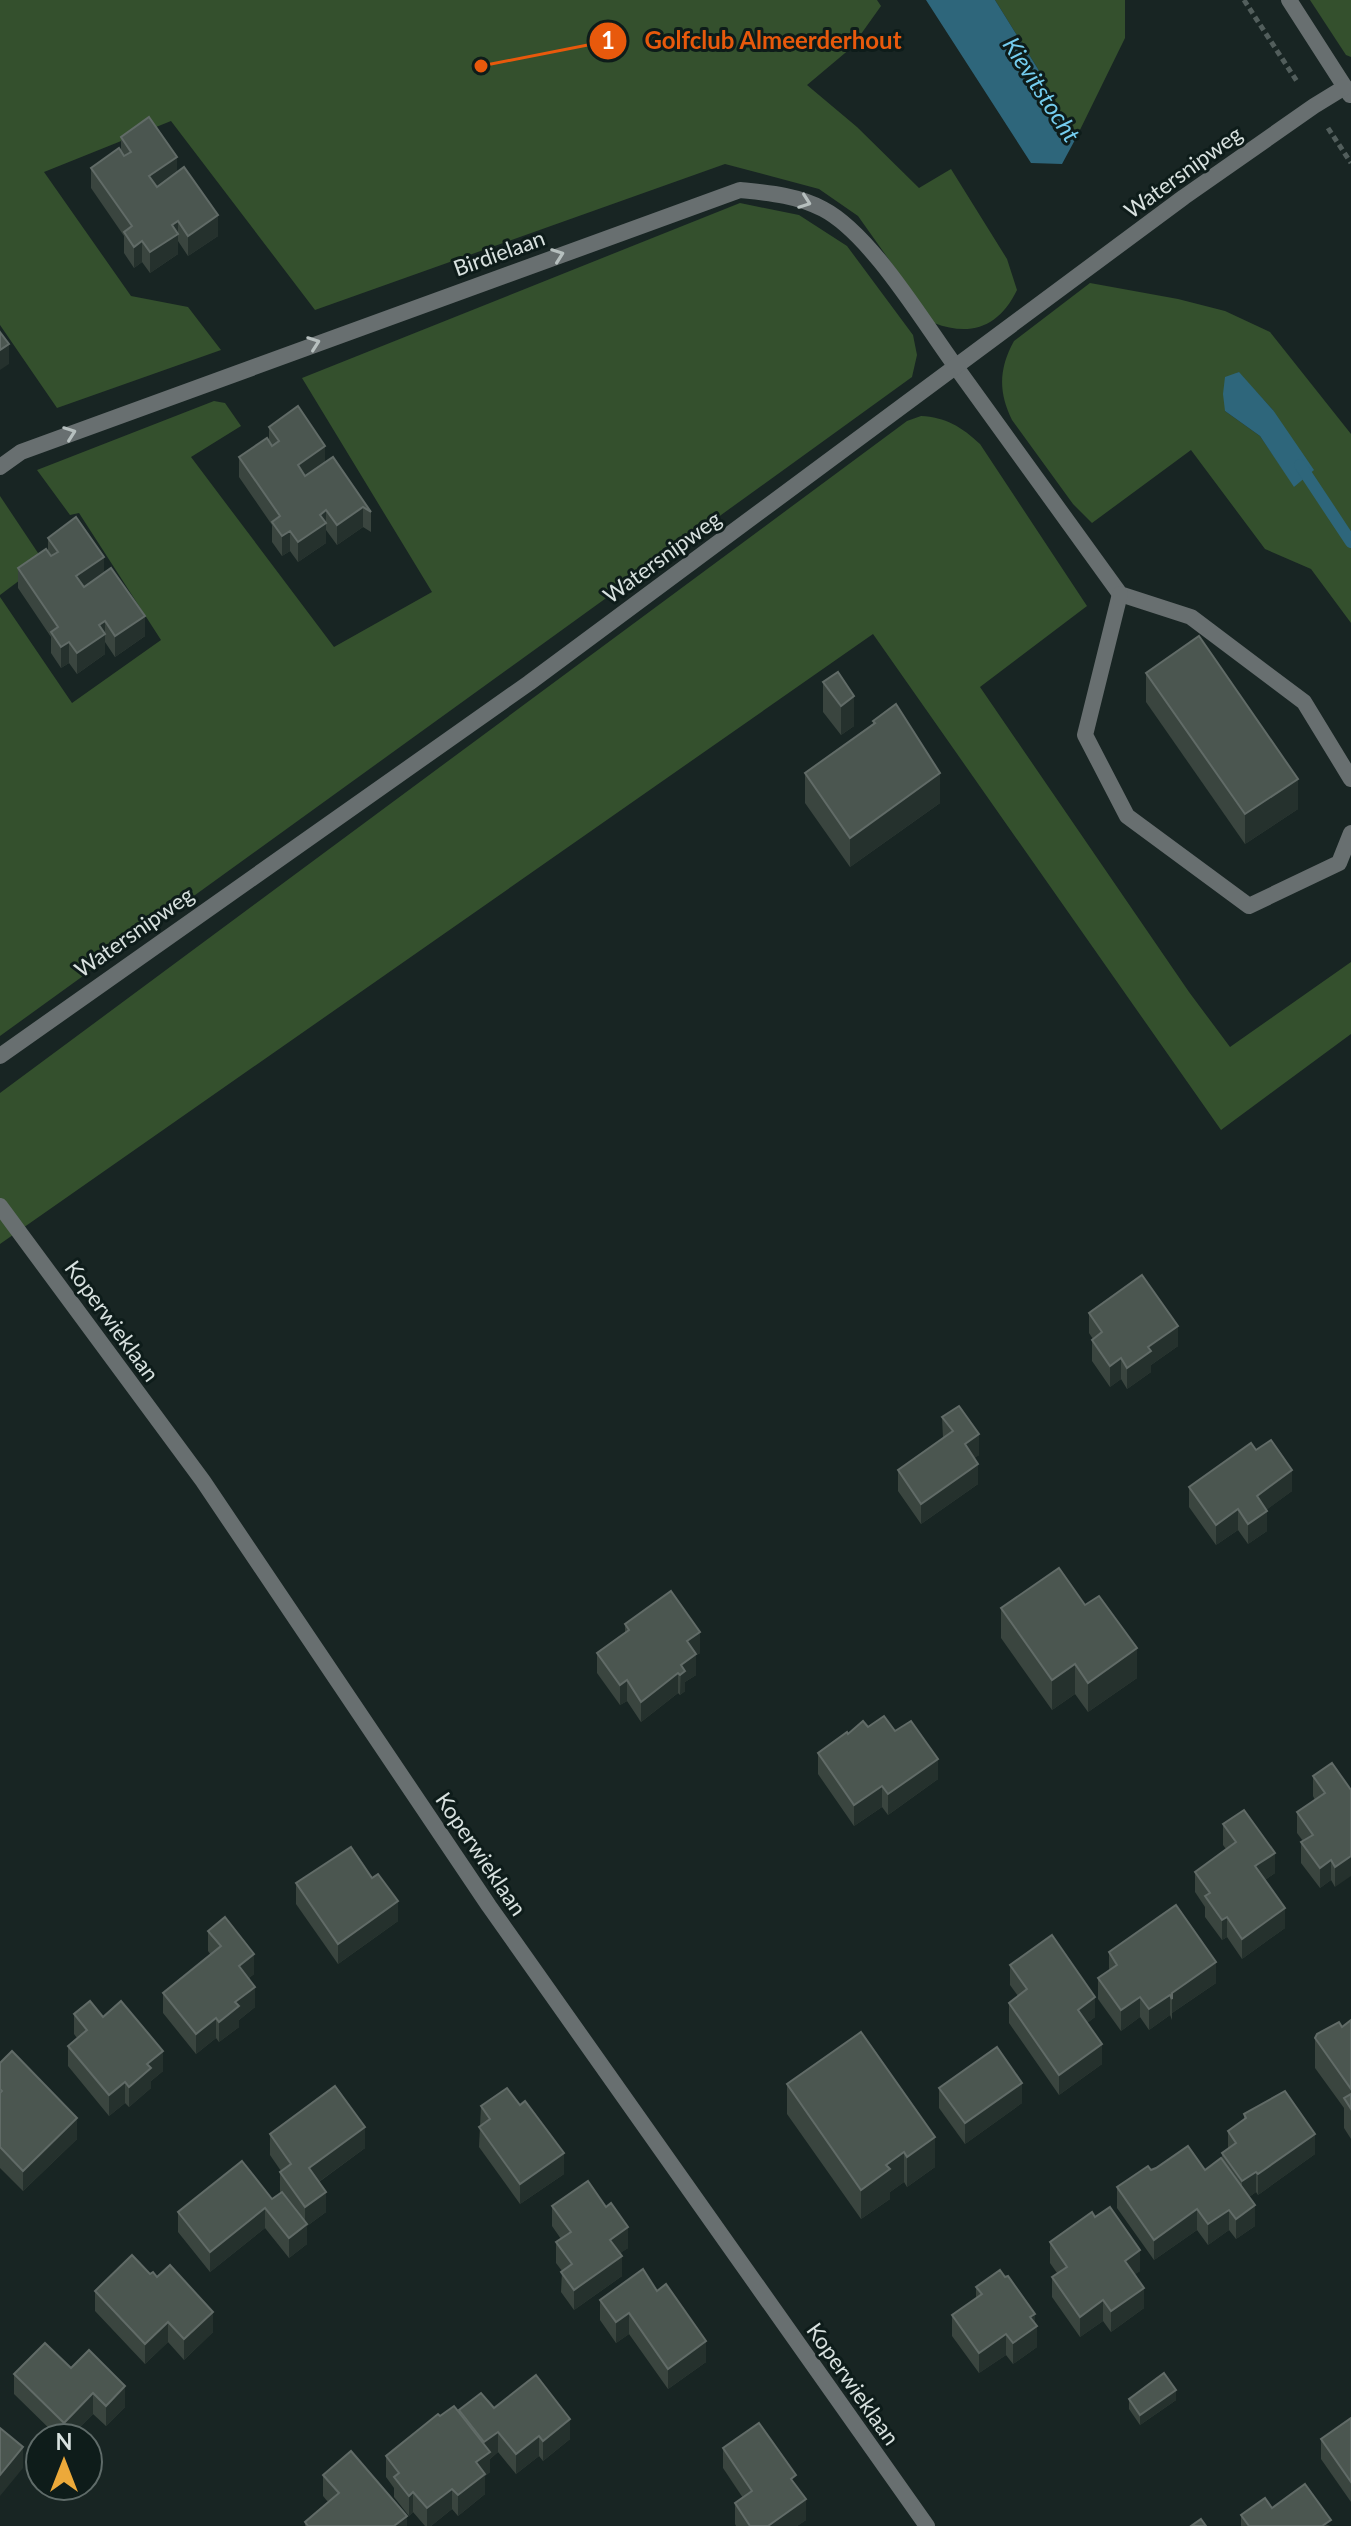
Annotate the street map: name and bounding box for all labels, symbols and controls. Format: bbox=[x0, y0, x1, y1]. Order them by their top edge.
callout: Golfclub Almeerderhout bbox=[588, 17, 918, 65]
text: 1 bbox=[601, 25, 615, 54]
text: Golfclub Almeerderhout bbox=[644, 25, 902, 54]
water label: Kievitstocht bbox=[998, 31, 1087, 148]
street label: Watersnipweg bbox=[1118, 120, 1247, 223]
one-way arrow bbox=[798, 192, 812, 209]
street label: Birdielaan bbox=[449, 224, 548, 282]
one-way arrow bbox=[551, 249, 565, 265]
one-way arrow bbox=[306, 336, 320, 353]
one-way arrow bbox=[62, 427, 76, 443]
street label: Watersnipweg bbox=[597, 505, 726, 608]
street label: Watersnipweg bbox=[69, 881, 198, 983]
street label: Koperwieklaan bbox=[59, 1255, 165, 1386]
street label: Koperwieklaan bbox=[430, 1787, 533, 1920]
street label: Koperwieklaan bbox=[801, 2317, 905, 2450]
north arrow bbox=[24, 2422, 104, 2502]
text: N bbox=[56, 2428, 72, 2455]

